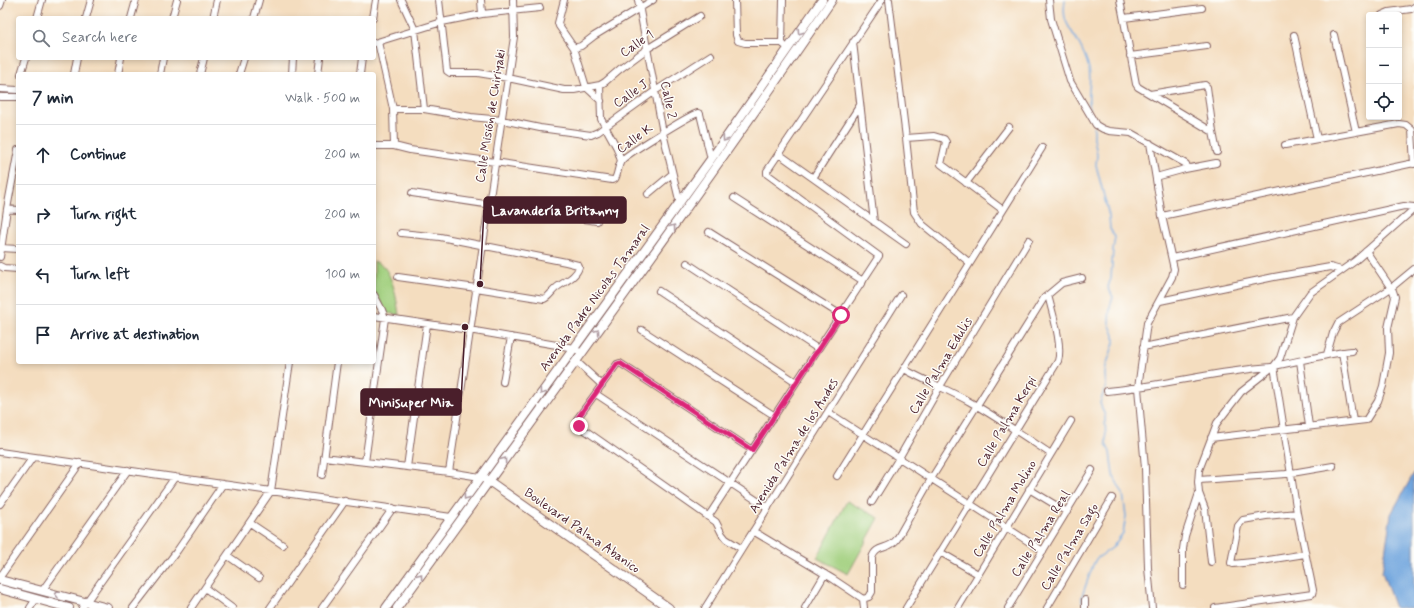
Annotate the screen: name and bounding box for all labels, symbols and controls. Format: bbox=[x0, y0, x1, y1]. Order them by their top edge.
map controls bbox=[1366, 12, 1402, 120]
button: + bbox=[1366, 12, 1402, 48]
search box bbox=[16, 16, 376, 60]
street label: Calle 1 bbox=[617, 26, 657, 62]
icon: search bbox=[30, 27, 52, 49]
text: Search here bbox=[62, 28, 138, 48]
one-way arrow bbox=[797, 28, 804, 35]
street label: Calle Misión de Chiriyaki bbox=[472, 48, 510, 184]
button: − bbox=[1366, 48, 1402, 84]
street label: Calle J bbox=[610, 76, 652, 112]
street label: Calle 2 bbox=[656, 80, 680, 121]
button: locate bbox=[1366, 84, 1402, 120]
text: 7 min bbox=[32, 87, 74, 109]
text: Walk · 500 m bbox=[285, 90, 360, 107]
street label: Calle K bbox=[614, 120, 657, 158]
one-way arrow bbox=[722, 135, 730, 142]
icon: ahead bbox=[32, 144, 54, 166]
text: Continue bbox=[70, 145, 126, 165]
text: 200 m bbox=[325, 146, 360, 163]
callout: Lavandería Britanny bbox=[484, 197, 626, 223]
text: Lavandería Britanny bbox=[491, 202, 619, 220]
icon: right bbox=[32, 204, 54, 226]
text: Turn right bbox=[70, 205, 137, 225]
text: 200 m bbox=[325, 206, 360, 223]
street label: Avenida Padre Nicolas Tamaral bbox=[536, 221, 654, 375]
one-way arrow bbox=[669, 224, 676, 231]
icon: left bbox=[32, 264, 54, 286]
text: Turn left bbox=[70, 265, 130, 285]
text: 100 m bbox=[325, 266, 360, 283]
route start bbox=[832, 306, 850, 324]
street label: Calle Palma Edulis bbox=[905, 314, 977, 418]
icon: arrive bbox=[32, 324, 54, 346]
text: Arrive at destination bbox=[70, 325, 199, 345]
one-way arrow bbox=[592, 329, 599, 336]
street label: Calle Palma Kerpi bbox=[973, 373, 1041, 471]
street label: Avenida Palma de los Andes bbox=[745, 375, 843, 517]
one-way arrow bbox=[540, 387, 547, 394]
callout: Minisuper Mia bbox=[361, 389, 461, 415]
text: Minisuper Mia bbox=[369, 394, 454, 412]
route end bbox=[570, 417, 588, 435]
one-way arrow bbox=[499, 457, 506, 464]
street label: Calle Palma Molino bbox=[969, 457, 1041, 561]
street label: Boulevard Palma Abanico bbox=[521, 485, 643, 577]
street label: Calle Palma Real bbox=[1008, 488, 1074, 580]
one-way arrow bbox=[464, 492, 471, 499]
street label: Calle Palma Sago bbox=[1037, 500, 1104, 595]
one-way arrow bbox=[415, 574, 422, 581]
one-way arrow bbox=[53, 590, 60, 599]

